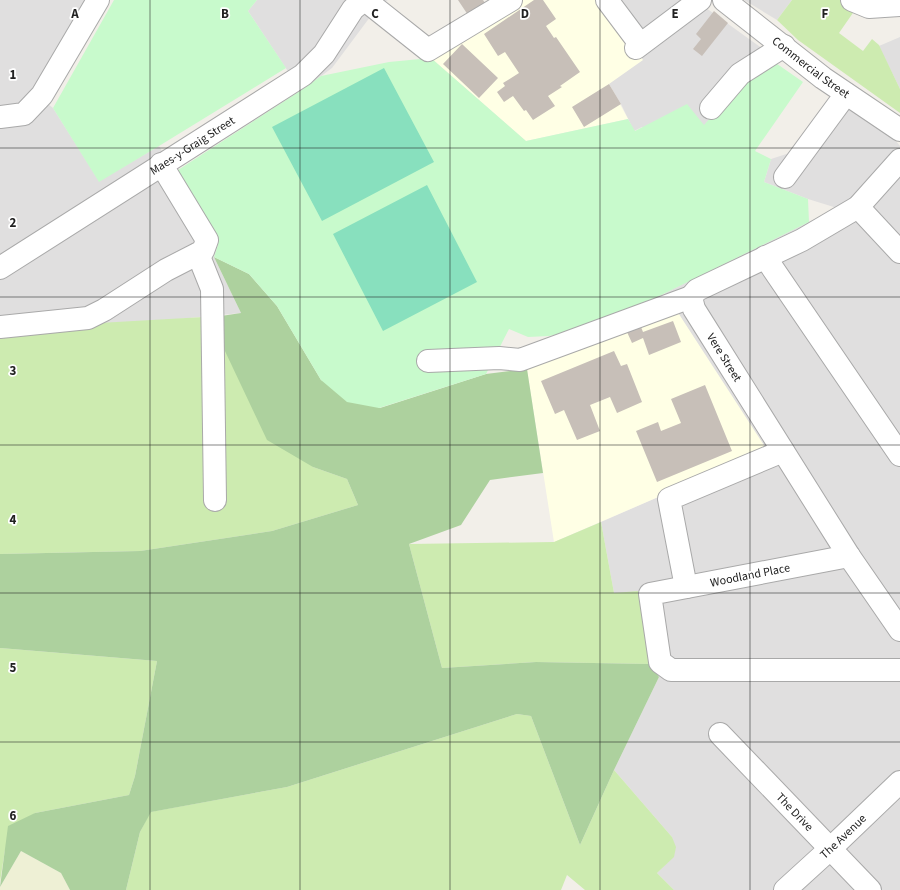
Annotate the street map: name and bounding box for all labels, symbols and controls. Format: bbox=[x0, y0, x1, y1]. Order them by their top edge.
text: A bbox=[70, 5, 79, 23]
text: B bbox=[221, 5, 229, 23]
text: C bbox=[371, 5, 379, 23]
text: D bbox=[521, 5, 529, 23]
text: E bbox=[671, 5, 679, 23]
text: F bbox=[822, 5, 829, 23]
street label: Commercial Street bbox=[768, 33, 853, 103]
text: 1 bbox=[10, 66, 17, 84]
street label: Maes-y-Graig Street bbox=[147, 112, 238, 179]
text: 2 bbox=[10, 214, 17, 232]
street label: Vere Street bbox=[702, 330, 746, 385]
text: 3 bbox=[10, 362, 17, 380]
text: 4 bbox=[10, 511, 17, 529]
street label: Woodland Place bbox=[709, 559, 791, 592]
text: 5 bbox=[10, 659, 17, 677]
street label: The Drive bbox=[772, 789, 817, 835]
text: 6 bbox=[10, 807, 17, 825]
street label: The Avenue bbox=[816, 810, 870, 863]

